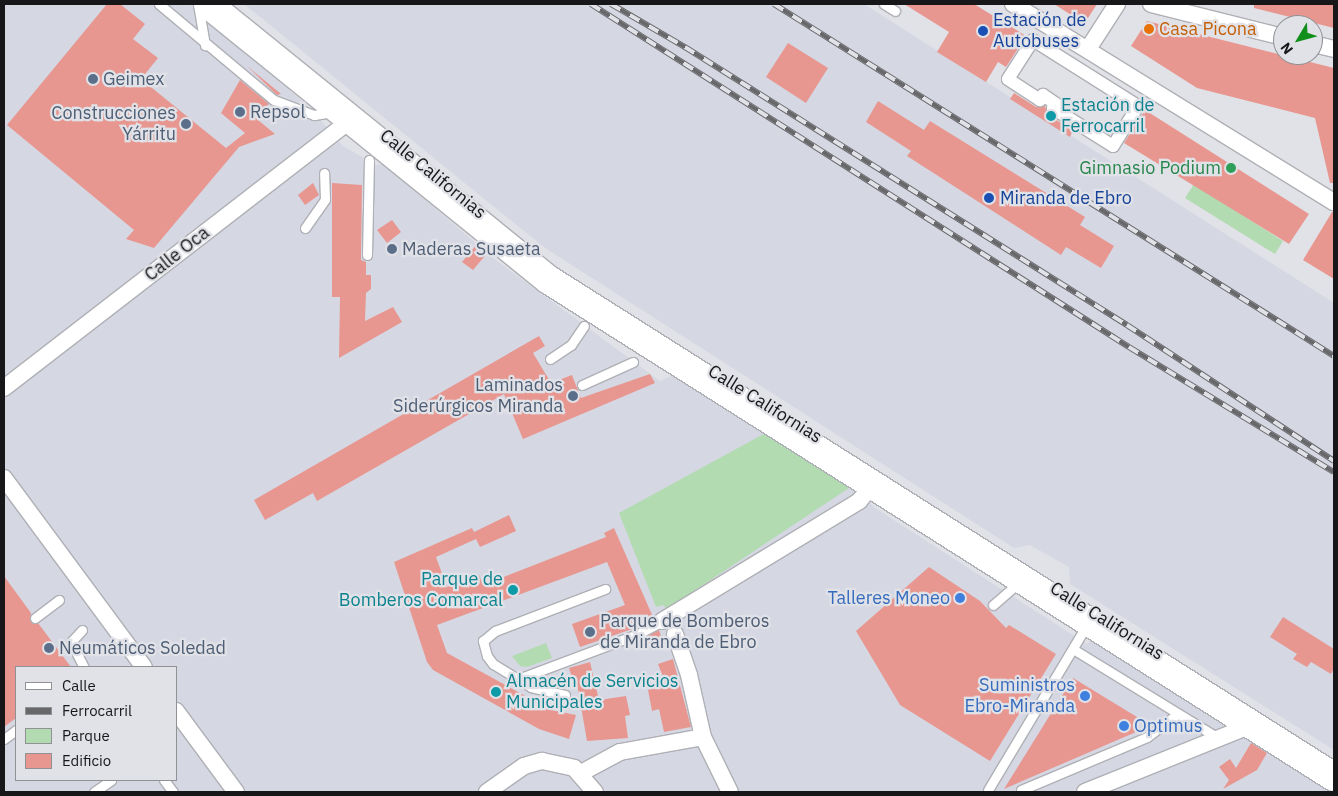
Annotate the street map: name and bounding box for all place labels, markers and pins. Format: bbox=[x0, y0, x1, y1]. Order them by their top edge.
place label: Estación de Autobuses bbox=[993, 10, 1086, 52]
place label: Casa Picona bbox=[1159, 18, 1257, 40]
marker: Casa Picona bbox=[1143, 23, 1155, 35]
marker: Estación de Autobuses bbox=[977, 25, 989, 37]
place label: Geimex bbox=[103, 68, 164, 90]
marker: Geimex bbox=[87, 73, 99, 85]
place label: Estación de Ferrocarril bbox=[1061, 95, 1154, 138]
place label: Repsol bbox=[250, 101, 305, 123]
place label: Construcciones Yárritu bbox=[51, 103, 176, 146]
marker: Repsol bbox=[234, 106, 246, 118]
marker: Estación de Ferrocarril bbox=[1045, 110, 1057, 122]
marker: Construcciones Yárritu bbox=[180, 118, 192, 130]
place label: Gimnasio Podium bbox=[1079, 157, 1221, 179]
marker: Gimnasio Podium bbox=[1225, 162, 1237, 174]
place label: Miranda de Ebro bbox=[1000, 187, 1132, 209]
marker: Miranda de Ebro bbox=[982, 191, 996, 205]
place label: Maderas Susaeta bbox=[402, 238, 541, 260]
marker: Maderas Susaeta bbox=[386, 243, 398, 255]
place label: Laminados Siderúrgicos Miranda bbox=[393, 375, 563, 418]
marker: Laminados Siderúrgicos Miranda bbox=[567, 390, 579, 402]
place label: Parque de Bomberos Comarcal bbox=[339, 569, 503, 612]
marker: Parque de Bomberos Comarcal bbox=[507, 584, 519, 596]
place label: Talleres Moneo bbox=[827, 587, 950, 609]
marker: Talleres Moneo bbox=[954, 592, 966, 604]
place label: Parque de Bomberos de Miranda de Ebro bbox=[600, 611, 769, 654]
marker: Parque de Bomberos de Miranda de Ebro bbox=[584, 626, 596, 638]
place label: Neumáticos Soledad bbox=[59, 637, 226, 659]
marker: Neumáticos Soledad bbox=[43, 642, 55, 654]
place label: Almacén de Servicios Municipales bbox=[506, 671, 679, 714]
place label: Suministros Ebro-Miranda bbox=[965, 675, 1075, 718]
marker: Almacén de Servicios Municipales bbox=[490, 686, 502, 698]
marker: Suministros Ebro-Miranda bbox=[1079, 690, 1091, 702]
place label: Optimus bbox=[1134, 715, 1203, 737]
marker: Optimus bbox=[1118, 720, 1130, 732]

